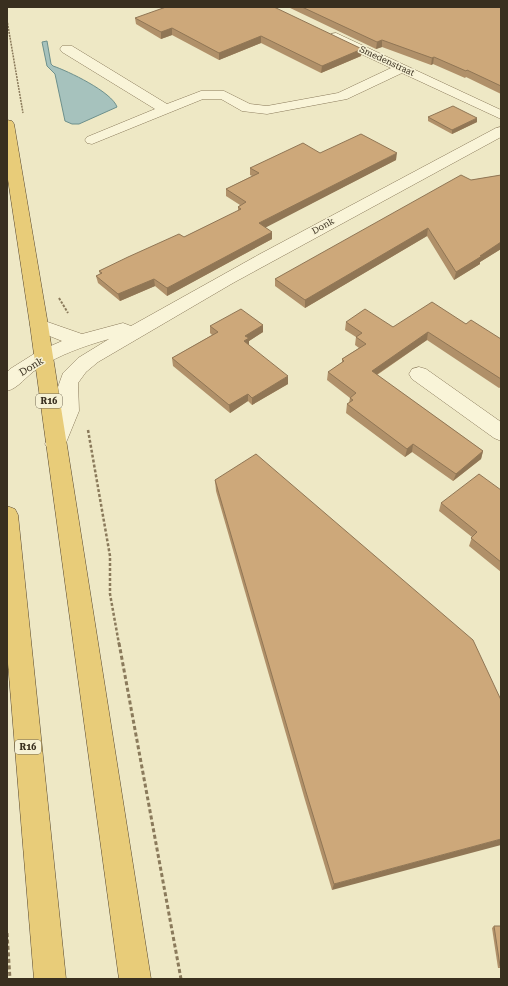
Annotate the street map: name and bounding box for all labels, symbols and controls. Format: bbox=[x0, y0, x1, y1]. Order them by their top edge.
street label: Smedenstraat bbox=[358, 44, 417, 78]
street label: Donk bbox=[310, 216, 336, 236]
street label: Donk bbox=[17, 355, 46, 378]
road number: R16 bbox=[36, 394, 62, 408]
road number: R16 bbox=[15, 740, 41, 754]

